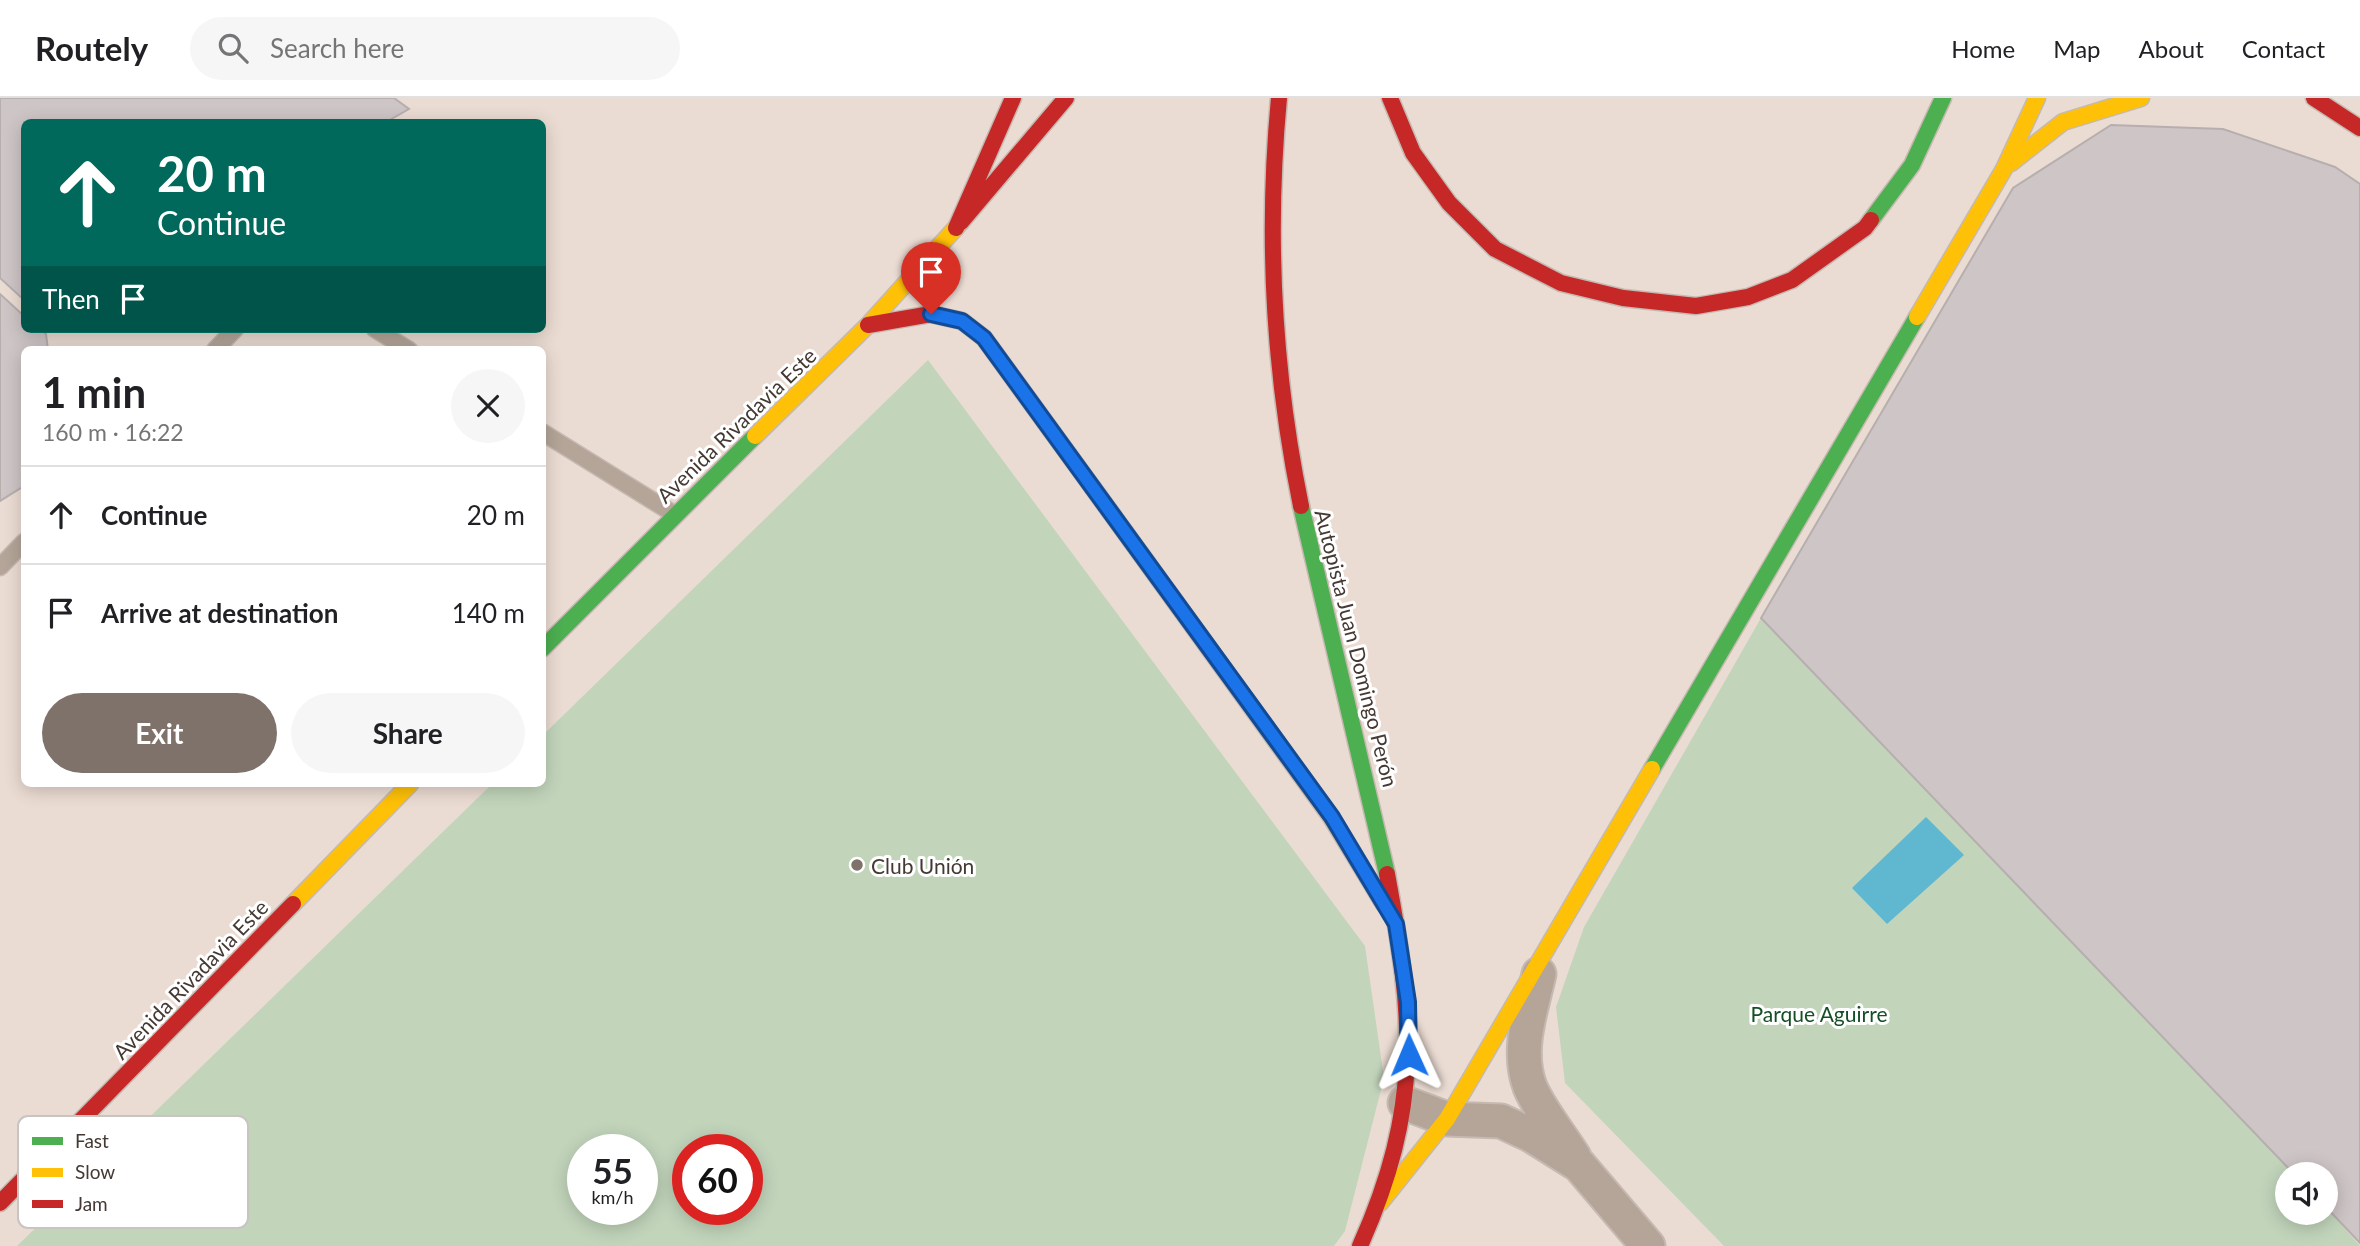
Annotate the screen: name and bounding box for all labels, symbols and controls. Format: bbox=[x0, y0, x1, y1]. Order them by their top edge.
search box bbox=[190, 17, 680, 80]
text: Routely bbox=[35, 28, 148, 68]
icon: search bbox=[214, 29, 252, 67]
text: Search here bbox=[270, 32, 404, 64]
text: Home bbox=[1951, 34, 2015, 63]
text: Map bbox=[2053, 34, 2101, 63]
text: About bbox=[2139, 34, 2204, 63]
text: Contact bbox=[2242, 34, 2325, 63]
text: 20 m bbox=[157, 144, 267, 202]
icon: ahead bbox=[42, 147, 133, 238]
text: Continue bbox=[157, 203, 286, 242]
pin bbox=[901, 242, 961, 314]
icon: arrive bbox=[912, 253, 950, 291]
icon: arrive bbox=[114, 280, 152, 318]
text: Then bbox=[42, 283, 100, 315]
street label: Avenida Rivadavia Este bbox=[651, 342, 821, 508]
text: 1 min bbox=[42, 367, 146, 417]
button: close bbox=[451, 369, 525, 443]
text: 160 m · 16:22 bbox=[42, 418, 184, 446]
icon: ahead bbox=[42, 496, 80, 534]
text: Continue bbox=[101, 499, 207, 531]
text: 20 m bbox=[467, 499, 525, 531]
street label: Autopista Juan Domingo Perón bbox=[1310, 507, 1404, 789]
icon: arrive bbox=[42, 594, 80, 632]
text: Arrive at destination bbox=[101, 597, 338, 629]
text: 140 m bbox=[452, 597, 525, 629]
button: Exit bbox=[42, 693, 277, 773]
button: Share bbox=[291, 693, 525, 773]
place label: Club Unión bbox=[871, 853, 974, 878]
marker: Club Unión bbox=[849, 857, 865, 873]
street label: Avenida Rivadavia Este bbox=[107, 894, 273, 1064]
park label: Parque Aguirre bbox=[1750, 1001, 1888, 1026]
position arrow bbox=[1372, 1018, 1446, 1092]
legend bbox=[18, 1116, 248, 1228]
text: Fast bbox=[75, 1129, 109, 1152]
speed limit sign: 60 bbox=[672, 1134, 763, 1225]
text: 55 bbox=[592, 1149, 633, 1191]
text: Slow bbox=[75, 1160, 115, 1183]
map controls bbox=[2275, 1162, 2338, 1225]
button: sound bbox=[2275, 1162, 2338, 1225]
text: km/h bbox=[591, 1186, 634, 1208]
text: Jam bbox=[75, 1192, 108, 1215]

